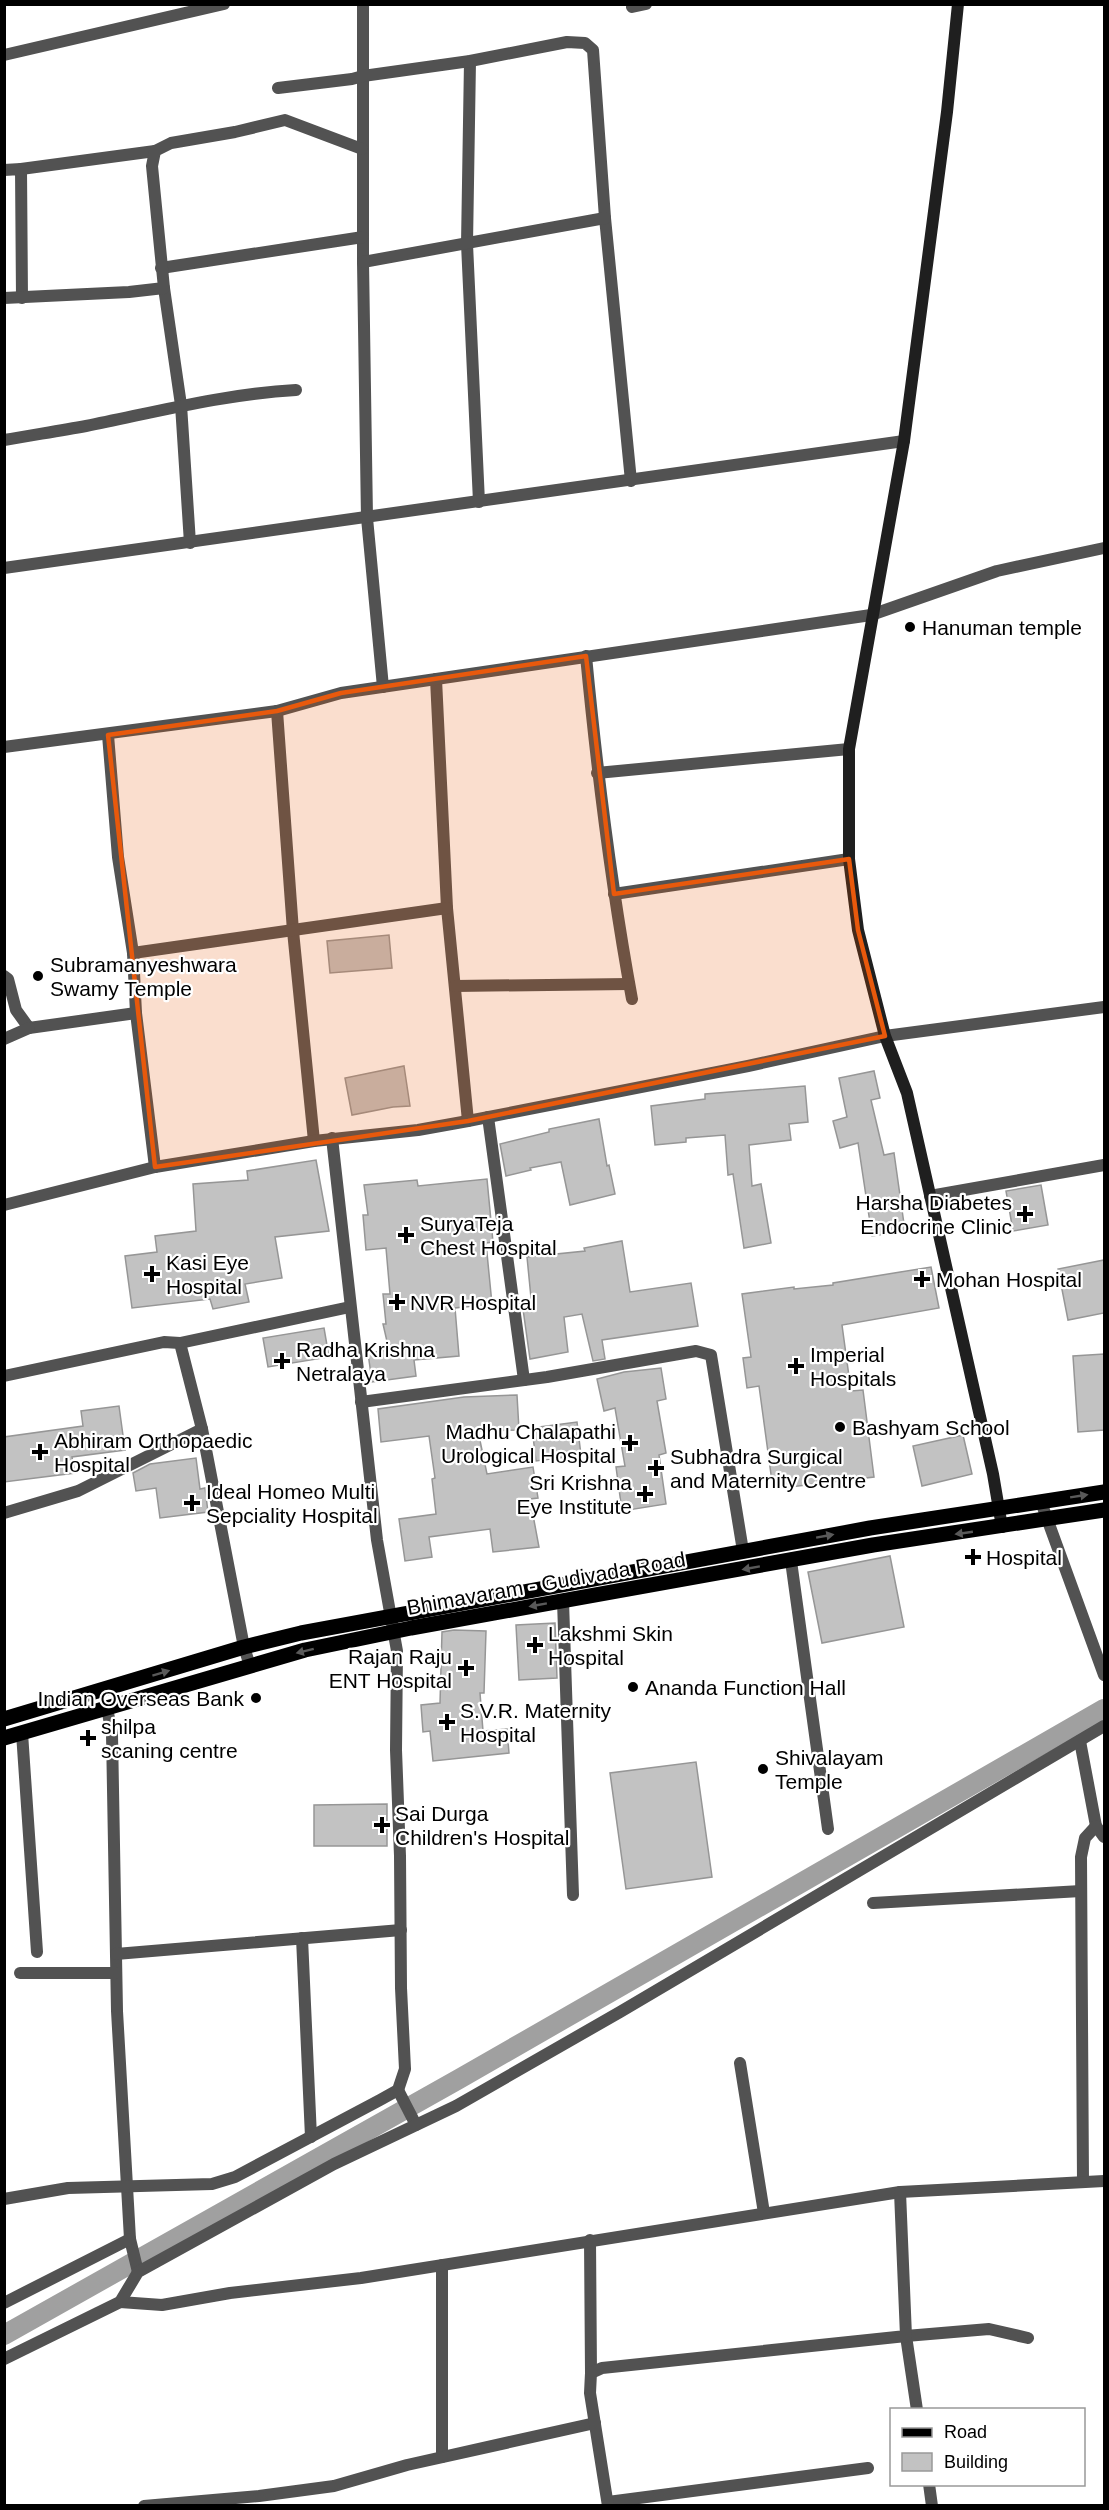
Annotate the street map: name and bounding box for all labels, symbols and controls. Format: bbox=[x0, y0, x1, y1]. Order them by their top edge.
place label: Hanuman temple bbox=[922, 616, 1082, 639]
marker: Hanuman temple bbox=[903, 620, 917, 634]
place label: Subramanyeshwara Swamy Temple bbox=[50, 953, 237, 1000]
marker: Subramanyeshwara Swamy Temple bbox=[31, 969, 45, 983]
place label: Harsha Diabetes Endocrine Clinic bbox=[856, 1191, 1012, 1238]
marker: Harsha Diabetes Endocrine Clinic bbox=[1016, 1205, 1034, 1223]
place label: SuryaTeja Chest Hospital bbox=[420, 1212, 557, 1259]
marker: SuryaTeja Chest Hospital bbox=[397, 1226, 415, 1244]
place label: Kasi Eye Hospital bbox=[166, 1251, 249, 1298]
marker: Kasi Eye Hospital bbox=[143, 1265, 161, 1283]
place label: Mohan Hospital bbox=[936, 1268, 1082, 1291]
marker: Mohan Hospital bbox=[913, 1270, 931, 1288]
place label: NVR Hospital bbox=[410, 1291, 536, 1314]
marker: NVR Hospital bbox=[388, 1293, 406, 1311]
place label: Radha Krishna Netralaya bbox=[296, 1338, 435, 1385]
place label: Imperial Hospitals bbox=[810, 1343, 896, 1390]
marker: Radha Krishna Netralaya bbox=[273, 1352, 291, 1370]
marker: Imperial Hospitals bbox=[787, 1357, 805, 1375]
place label: Bashyam School bbox=[852, 1416, 1010, 1439]
place label: Madhu Chalapathi Urological Hospital bbox=[441, 1420, 616, 1467]
marker: Bashyam School bbox=[833, 1420, 847, 1434]
place label: Abhiram Orthopaedic Hospital bbox=[54, 1429, 252, 1476]
marker: Madhu Chalapathi Urological Hospital bbox=[621, 1434, 639, 1452]
marker: Abhiram Orthopaedic Hospital bbox=[31, 1443, 49, 1461]
place label: Subhadra Surgical and Maternity Centre bbox=[670, 1445, 866, 1492]
marker: Subhadra Surgical and Maternity Centre bbox=[647, 1459, 665, 1477]
place label: Sri Krishna Eye Institute bbox=[516, 1471, 632, 1518]
place label: Ideal Homeo Multi Sepciality Hospital bbox=[206, 1480, 378, 1527]
marker: Sri Krishna Eye Institute bbox=[636, 1485, 654, 1503]
one-way arrow bbox=[1070, 1491, 1089, 1500]
marker: Ideal Homeo Multi Sepciality Hospital bbox=[183, 1494, 201, 1512]
one-way arrow bbox=[954, 1528, 973, 1537]
one-way arrow bbox=[815, 1531, 834, 1540]
place label: Hospital bbox=[986, 1546, 1062, 1569]
street label: Bhimavaram - Gudivada Road bbox=[405, 1547, 687, 1619]
marker: Hospital bbox=[964, 1548, 982, 1566]
one-way arrow bbox=[741, 1564, 760, 1573]
one-way arrow bbox=[528, 1601, 547, 1610]
place label: Lakshmi Skin Hospital bbox=[548, 1622, 673, 1669]
marker: Lakshmi Skin Hospital bbox=[526, 1636, 544, 1654]
place label: Rajan Raju ENT Hospital bbox=[329, 1645, 452, 1692]
one-way arrow bbox=[296, 1646, 315, 1656]
marker: Rajan Raju ENT Hospital bbox=[457, 1659, 475, 1677]
one-way arrow bbox=[152, 1668, 170, 1677]
place label: Ananda Function Hall bbox=[645, 1676, 846, 1699]
marker: Ananda Function Hall bbox=[626, 1680, 640, 1694]
place label: Indian Overseas Bank bbox=[37, 1687, 244, 1710]
marker: Indian Overseas Bank bbox=[249, 1691, 263, 1705]
place label: S.V.R. Maternity Hospital bbox=[460, 1699, 611, 1746]
marker: S.V.R. Maternity Hospital bbox=[438, 1713, 456, 1731]
place label: shilpa scaning centre bbox=[101, 1715, 238, 1762]
marker: shilpa scaning centre bbox=[79, 1729, 97, 1747]
place label: Shivalayam Temple bbox=[775, 1746, 884, 1793]
marker: Shivalayam Temple bbox=[756, 1762, 770, 1776]
place label: Sai Durga Children's Hospital bbox=[395, 1802, 569, 1849]
marker: Sai Durga Children's Hospital bbox=[373, 1816, 391, 1834]
legend bbox=[890, 2408, 1085, 2486]
text: Road bbox=[944, 2422, 987, 2442]
text: Building bbox=[944, 2452, 1008, 2472]

